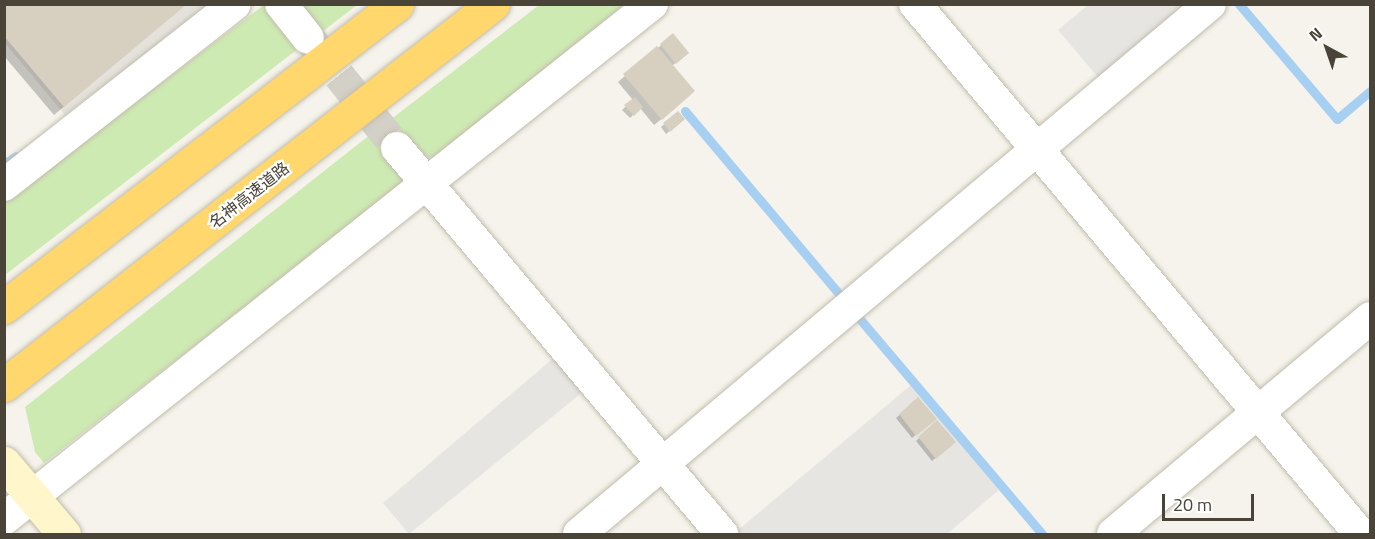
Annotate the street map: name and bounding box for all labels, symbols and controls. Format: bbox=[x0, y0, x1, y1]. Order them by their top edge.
north arrow bbox=[1297, 18, 1357, 78]
text: N bbox=[1303, 21, 1327, 47]
street label: 名神高速道路 bbox=[205, 158, 293, 232]
scale bar bbox=[1165, 482, 1256, 520]
text: 20 m bbox=[1173, 491, 1212, 518]

